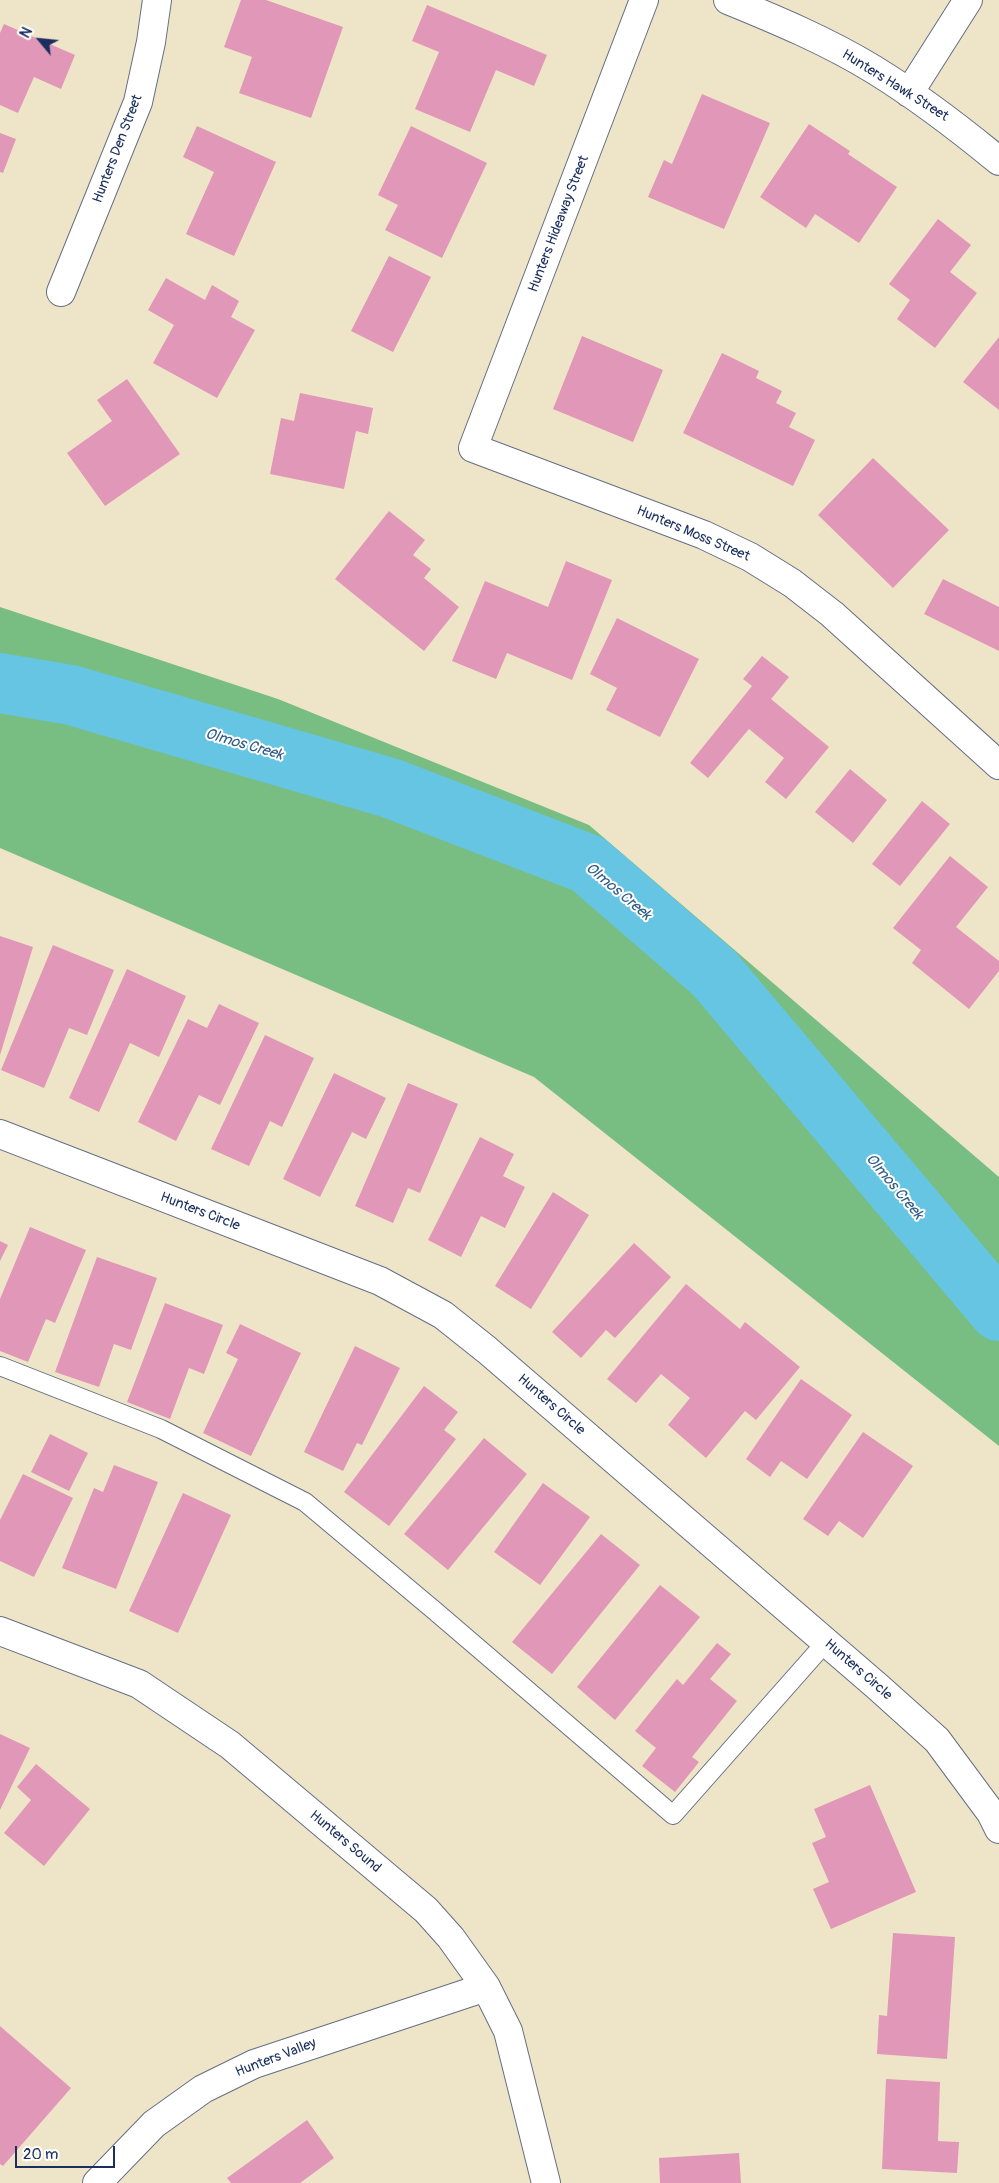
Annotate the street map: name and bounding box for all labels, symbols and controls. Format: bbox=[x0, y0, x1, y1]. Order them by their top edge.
north arrow bbox=[15, 15, 65, 65]
text: N bbox=[17, 25, 36, 41]
street label: Hunters Hawk Street bbox=[839, 47, 951, 125]
street label: Hunters Den Street bbox=[90, 92, 146, 206]
street label: Hunters Hideaway Street bbox=[525, 153, 593, 295]
street label: Hunters Moss Street bbox=[634, 503, 752, 565]
water label: Olmos Creek bbox=[203, 725, 285, 765]
water label: Olmos Creek bbox=[582, 859, 654, 925]
water label: Olmos Creek bbox=[861, 1151, 927, 1223]
street label: Hunters Circle bbox=[158, 1189, 242, 1235]
street label: Hunters Circle bbox=[514, 1371, 588, 1439]
street label: Hunters Circle bbox=[821, 1636, 895, 1704]
street label: Hunters Sound bbox=[306, 1807, 384, 1877]
street label: Hunters Valley bbox=[233, 2035, 319, 2081]
scale bar bbox=[18, 2136, 118, 2168]
text: 20 m bbox=[23, 2145, 58, 2164]

